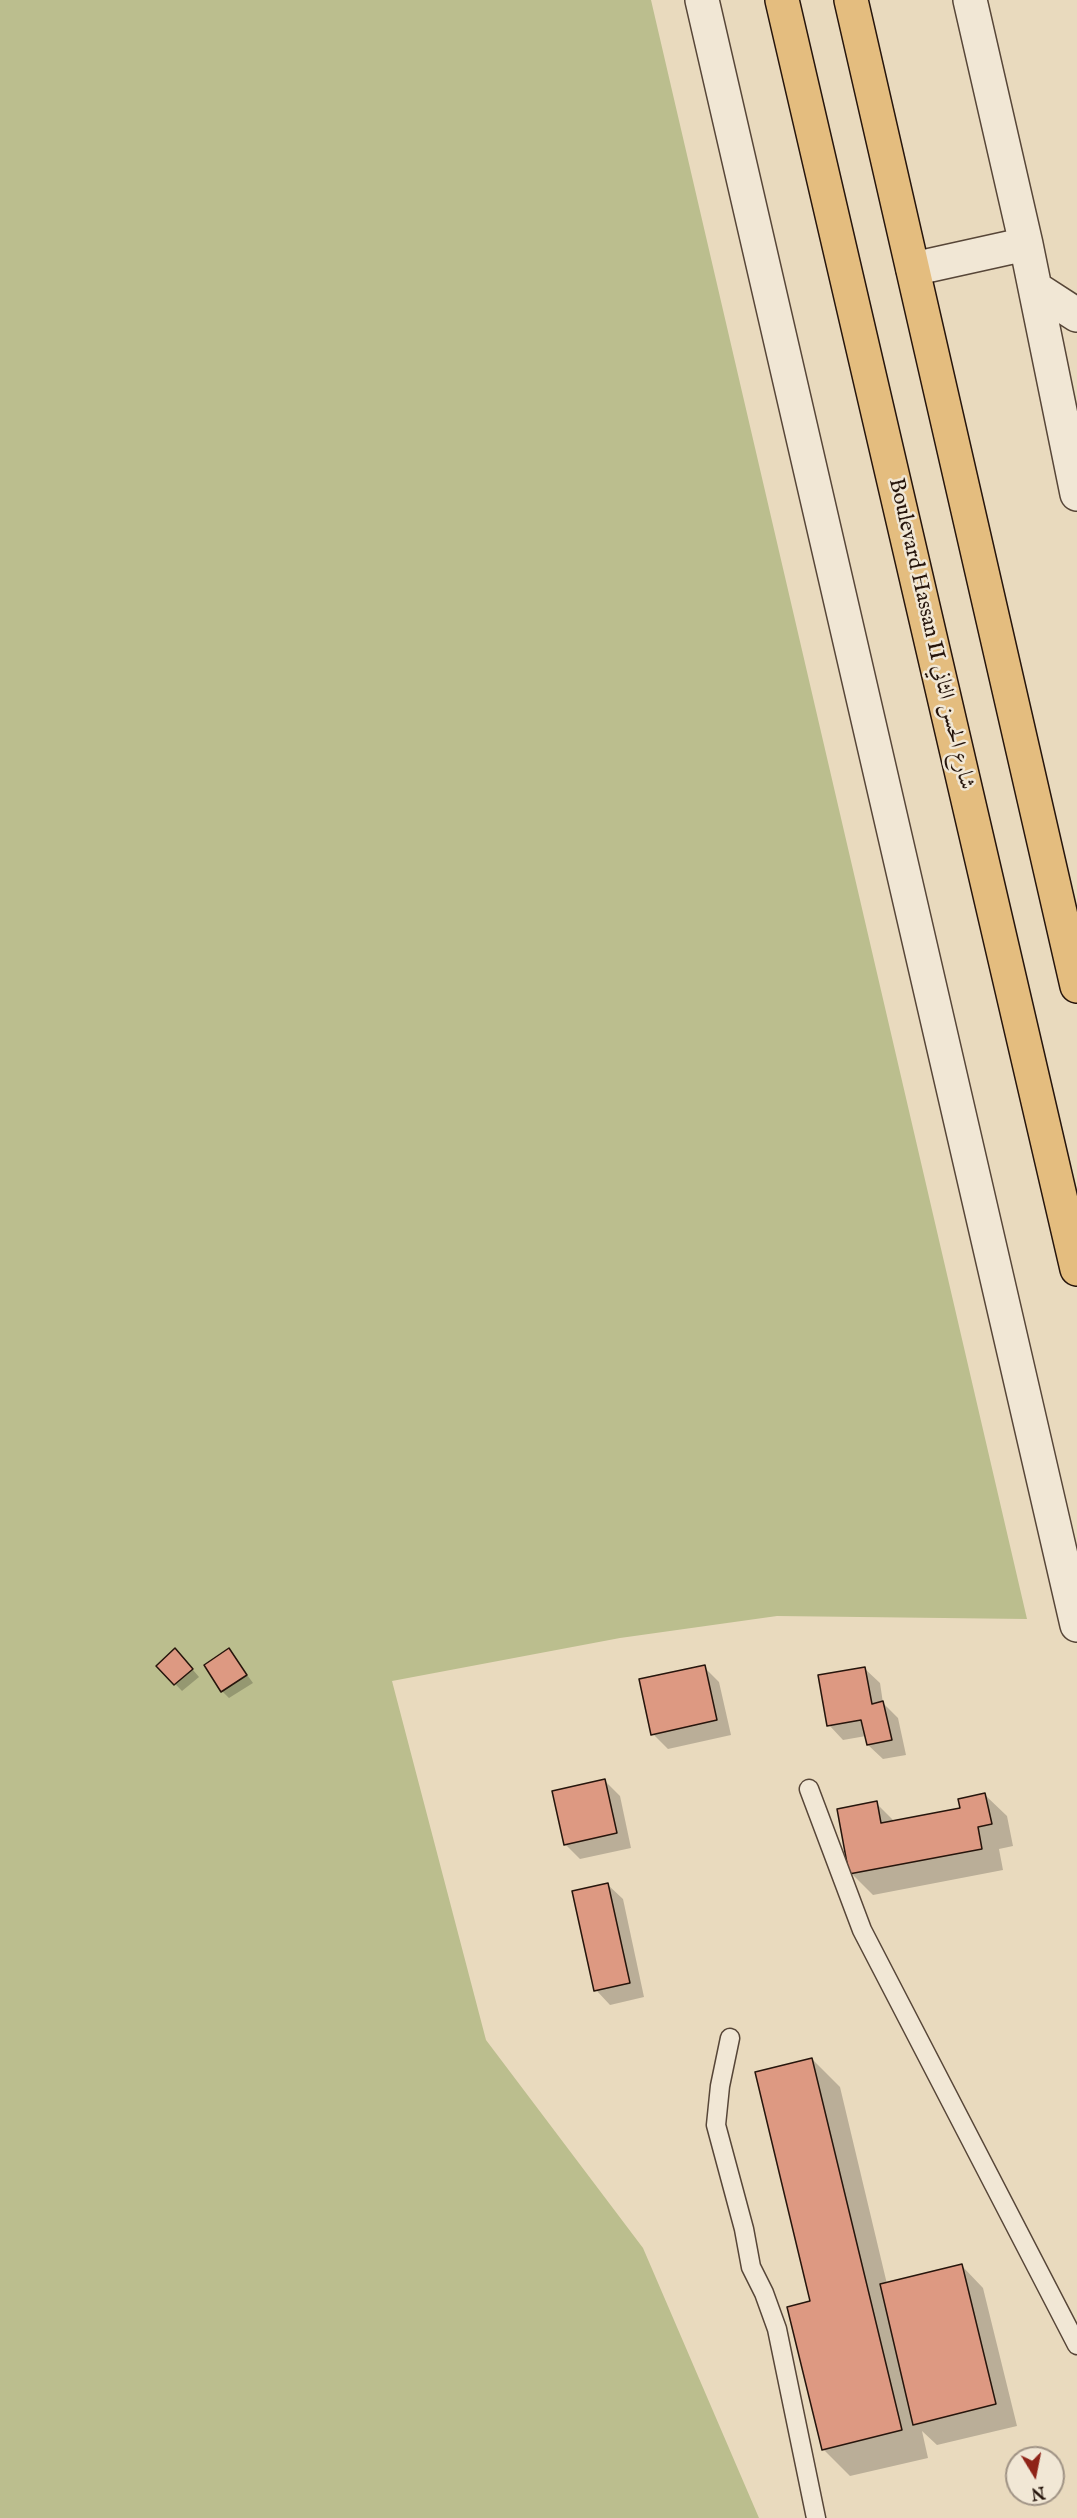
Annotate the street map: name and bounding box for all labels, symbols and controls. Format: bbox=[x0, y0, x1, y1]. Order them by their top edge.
street label: Boulevard Hassan II شارع الحسن الثاني bbox=[881, 476, 979, 792]
north arrow bbox=[1005, 2446, 1065, 2506]
text: N bbox=[1029, 2481, 1046, 2503]

